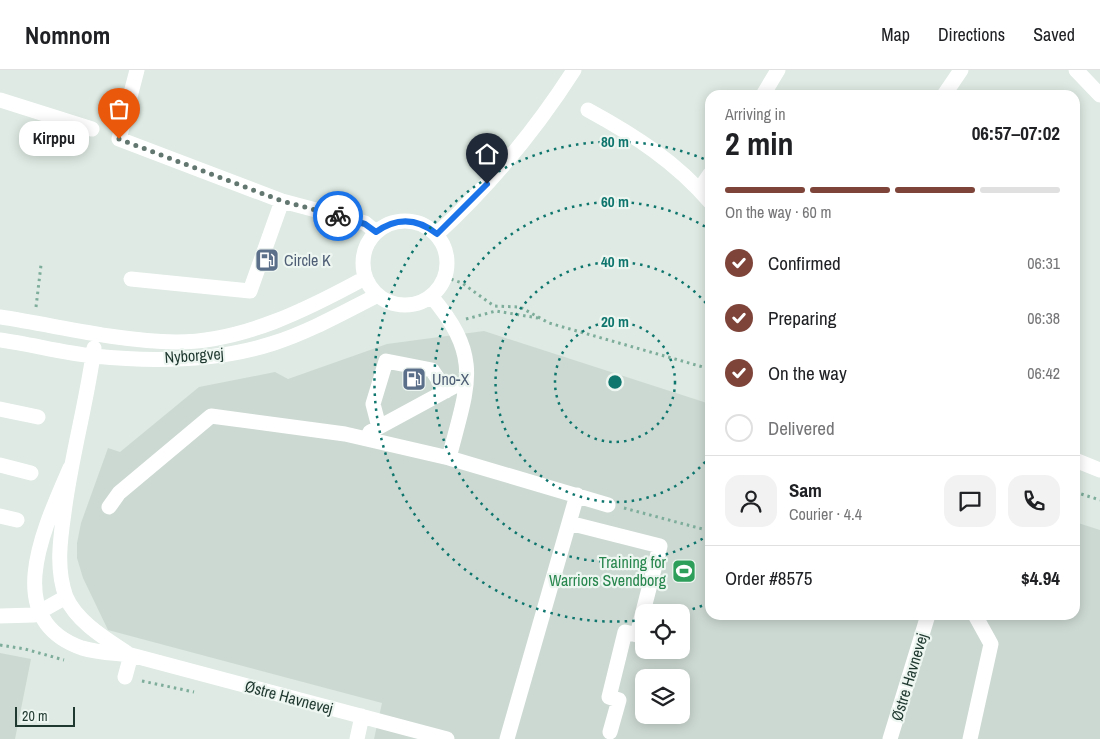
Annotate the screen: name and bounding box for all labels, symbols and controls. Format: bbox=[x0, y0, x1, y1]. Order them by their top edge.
text: Nomnom bbox=[25, 19, 110, 51]
text: Map bbox=[881, 22, 910, 47]
text: Directions bbox=[938, 22, 1005, 47]
text: Saved bbox=[1033, 22, 1075, 47]
pin bbox=[98, 88, 140, 139]
icon: bag bbox=[105, 95, 133, 123]
text: Arriving in bbox=[725, 103, 786, 125]
text: 06:57–07:02 bbox=[972, 120, 1060, 146]
callout: Kirppu bbox=[19, 122, 89, 156]
text: 2 min bbox=[725, 122, 794, 165]
text: Kirppu bbox=[33, 127, 75, 149]
text: 80 m bbox=[601, 131, 629, 152]
pin bbox=[466, 133, 508, 184]
icon: home bbox=[473, 140, 501, 168]
courier bbox=[313, 191, 363, 241]
text: 60 m bbox=[601, 191, 629, 212]
text: On the way · 60 m bbox=[725, 201, 831, 223]
icon: bike bbox=[324, 202, 352, 230]
fuel station icon: Circle K bbox=[254, 247, 280, 273]
place label: Circle K bbox=[284, 249, 331, 271]
icon: check bbox=[725, 249, 753, 277]
text: Confirmed bbox=[768, 250, 841, 276]
text: 40 m bbox=[601, 251, 629, 272]
text: 06:31 bbox=[1027, 252, 1060, 274]
icon: check bbox=[725, 304, 753, 332]
text: Preparing bbox=[768, 305, 836, 331]
text: 06:38 bbox=[1027, 307, 1060, 329]
text: 20 m bbox=[601, 311, 629, 332]
street label: Nyborgvej bbox=[164, 342, 224, 368]
icon: check bbox=[725, 359, 753, 387]
text: On the way bbox=[768, 360, 847, 386]
text: 06:42 bbox=[1027, 362, 1060, 384]
fuel station icon: Uno-X bbox=[401, 366, 427, 392]
place label: Uno-X bbox=[432, 368, 469, 390]
centre of rings bbox=[606, 373, 624, 391]
text: Delivered bbox=[768, 415, 835, 441]
button: person bbox=[725, 475, 777, 527]
button: chat bbox=[944, 475, 996, 527]
button: phone bbox=[1008, 475, 1060, 527]
text: Sam bbox=[789, 477, 822, 503]
text: Courier · 4.4 bbox=[789, 503, 862, 525]
place label: Training for Warriors Svendborg bbox=[549, 551, 667, 591]
sports icon: Training for Warriors Svendborg bbox=[671, 558, 697, 584]
text: Order #8575 bbox=[725, 565, 812, 591]
text: $4.94 bbox=[1021, 565, 1060, 591]
map controls bbox=[635, 604, 690, 724]
button: locate bbox=[635, 604, 690, 659]
street label: Østre Havnevej bbox=[885, 630, 933, 723]
button: layers bbox=[635, 669, 690, 724]
street label: Østre Havnevej bbox=[242, 675, 336, 719]
scale bar bbox=[15, 704, 75, 727]
text: 20 m bbox=[22, 707, 48, 725]

